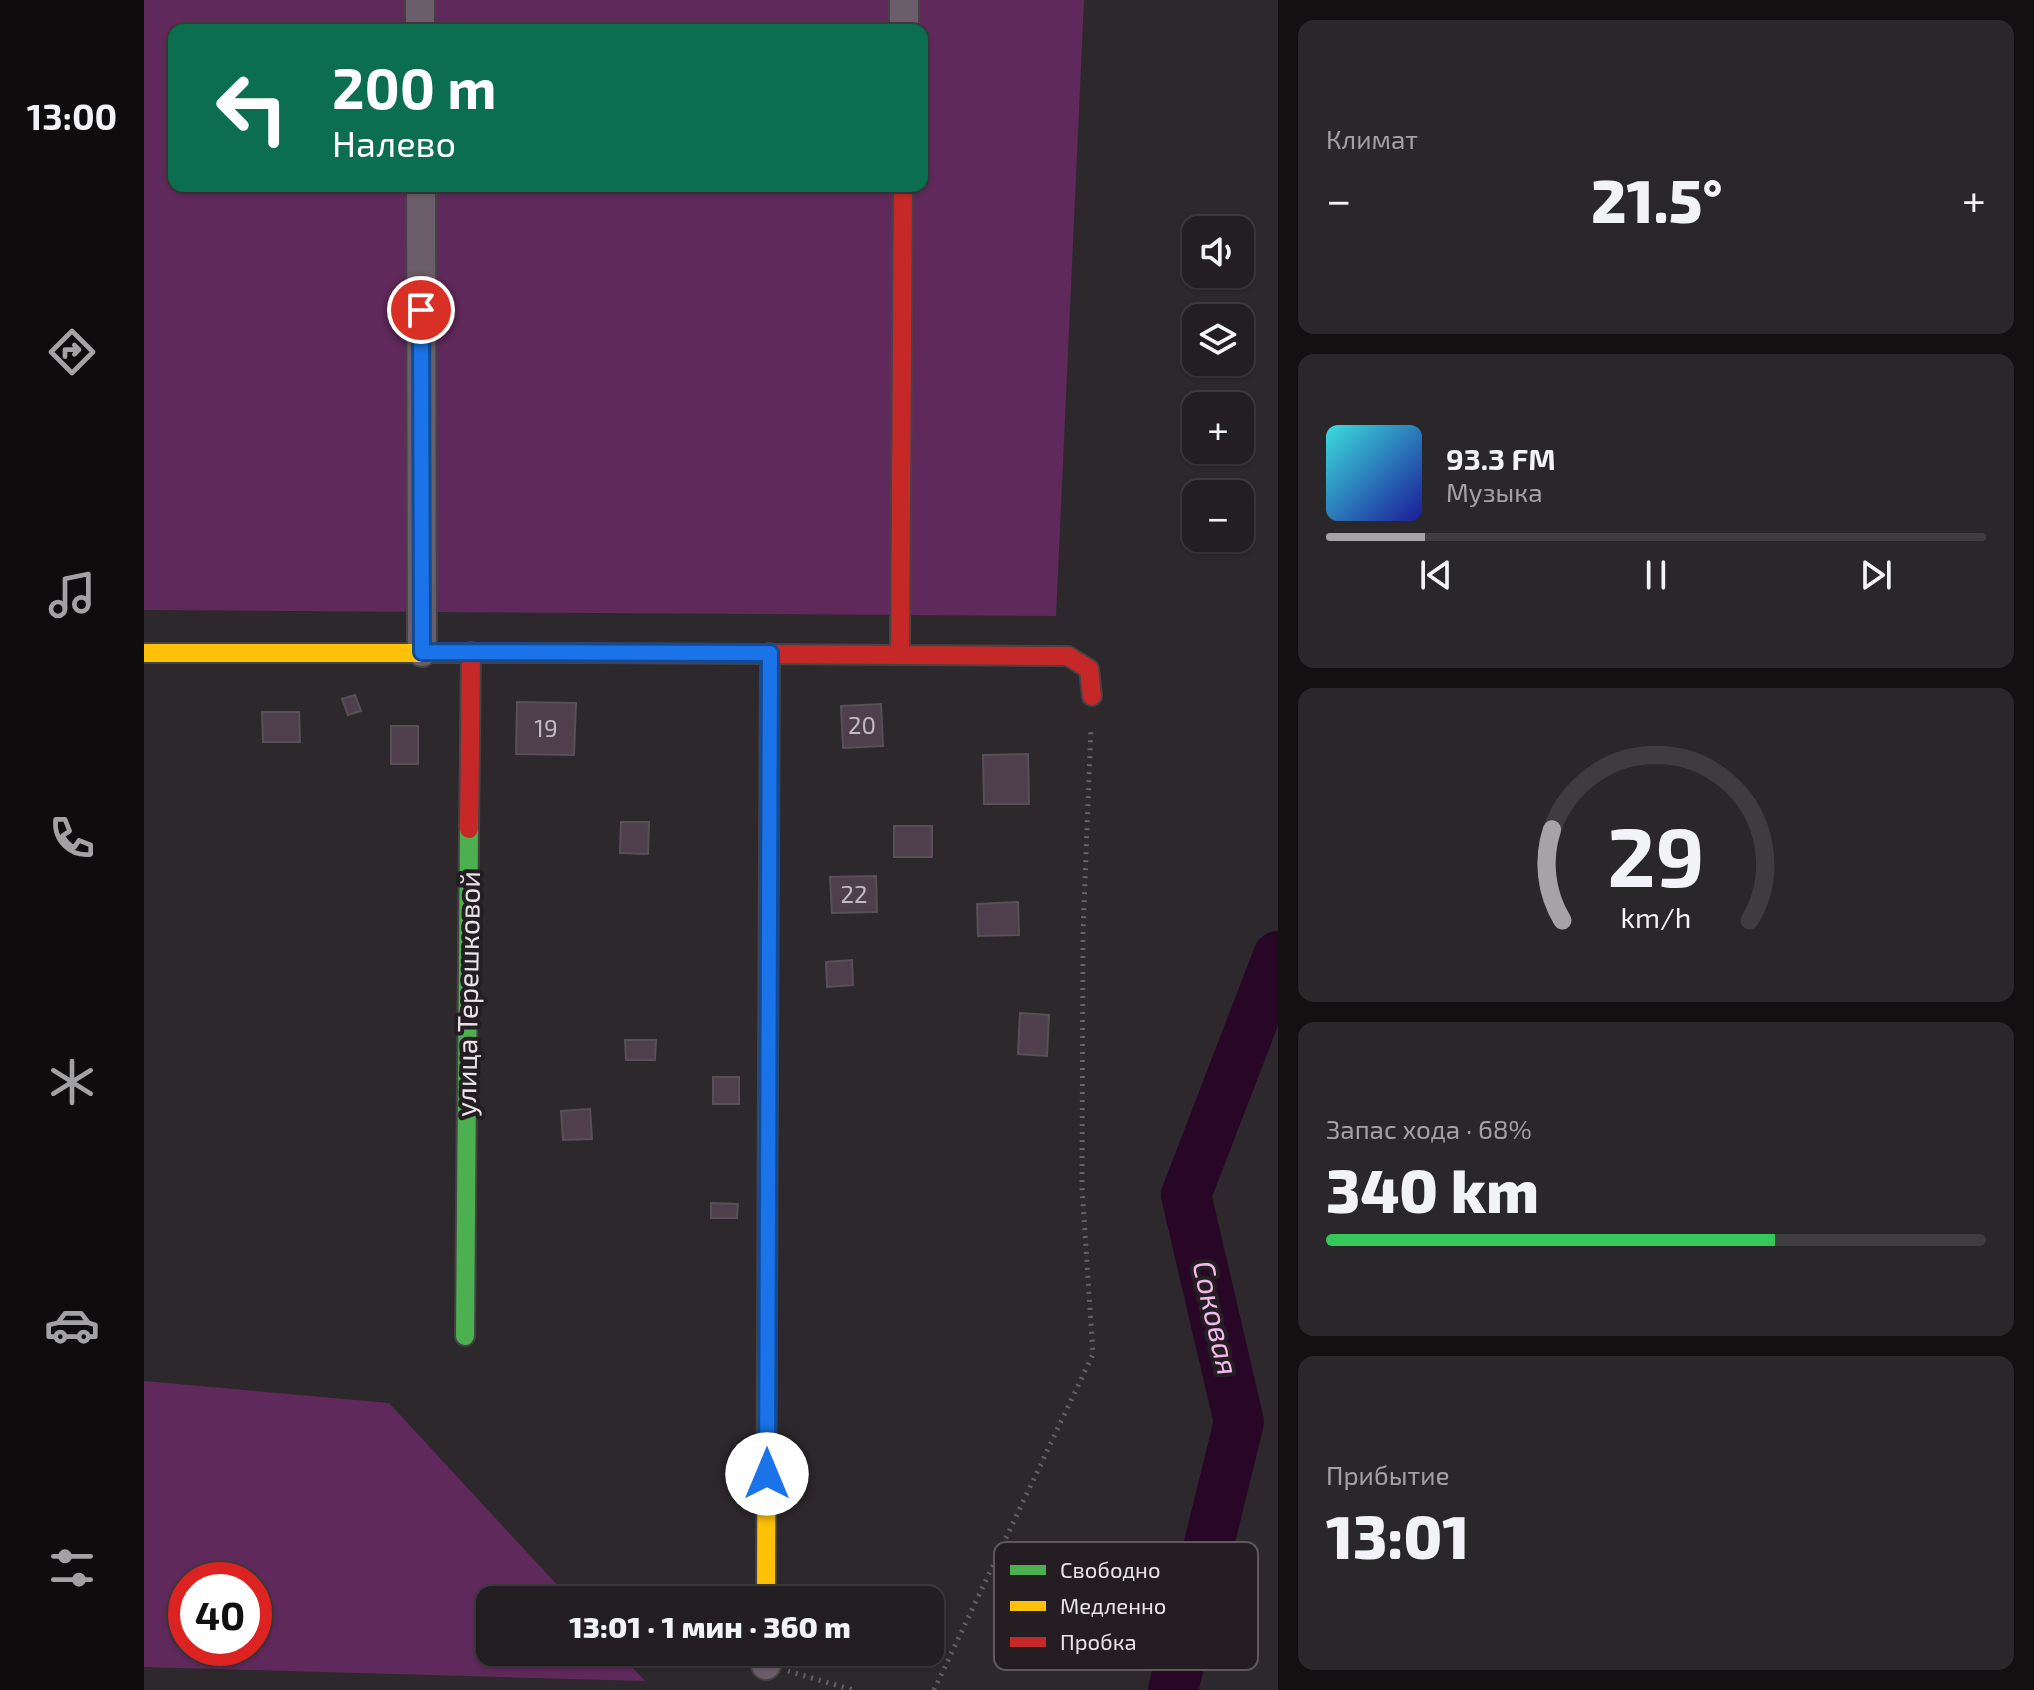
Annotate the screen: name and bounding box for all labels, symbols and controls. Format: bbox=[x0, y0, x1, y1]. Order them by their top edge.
text: 200 m bbox=[332, 53, 497, 120]
icon: left bbox=[200, 56, 304, 160]
text: 13:00 bbox=[27, 94, 117, 137]
text: Налево bbox=[332, 121, 456, 164]
text: Климат bbox=[1326, 123, 1418, 154]
text: 21.5° bbox=[1591, 163, 1722, 235]
text: − bbox=[1326, 172, 1352, 225]
text: + bbox=[1962, 172, 1986, 225]
map controls bbox=[1182, 216, 1254, 552]
button: sound bbox=[1182, 216, 1254, 288]
pin bbox=[387, 276, 455, 344]
icon: arrive bbox=[399, 288, 443, 332]
button: layers bbox=[1182, 304, 1254, 376]
icon: directions bbox=[44, 324, 100, 380]
button: + bbox=[1182, 392, 1254, 464]
text: 93.3 FM bbox=[1446, 440, 1556, 476]
text: Музыка bbox=[1446, 476, 1543, 507]
button: − bbox=[1182, 480, 1254, 552]
icon: previous bbox=[1414, 553, 1458, 597]
icon: pause bbox=[1634, 553, 1678, 597]
icon: next bbox=[1854, 553, 1898, 597]
icon: music bbox=[44, 567, 100, 623]
house number: 20 bbox=[848, 710, 876, 739]
house number: 19 bbox=[534, 713, 558, 742]
text: 29 bbox=[1607, 804, 1705, 904]
icon: phone bbox=[44, 810, 100, 866]
street label: улица Терешковой bbox=[448, 871, 486, 1117]
house number: 22 bbox=[841, 879, 867, 908]
text: km/h bbox=[1621, 899, 1691, 934]
icon: climate bbox=[44, 1054, 100, 1110]
text: Запас хода · 68% bbox=[1326, 1113, 1532, 1144]
text: 340 km bbox=[1326, 1153, 1539, 1225]
water label: Соковая bbox=[1186, 1257, 1248, 1378]
icon: car bbox=[44, 1297, 100, 1353]
position arrow bbox=[725, 1432, 809, 1516]
text: Прибытие bbox=[1326, 1459, 1450, 1490]
text: 13:01 bbox=[1326, 1499, 1469, 1571]
icon: filters bbox=[44, 1540, 100, 1596]
legend bbox=[994, 1542, 1258, 1670]
text: Свободно bbox=[1060, 1556, 1160, 1582]
speed limit sign: 40 bbox=[168, 1562, 272, 1666]
text: Медленно bbox=[1060, 1592, 1166, 1618]
text: 13:01 · 1 мин · 360 m bbox=[569, 1608, 851, 1644]
text: Пробка bbox=[1060, 1628, 1137, 1654]

